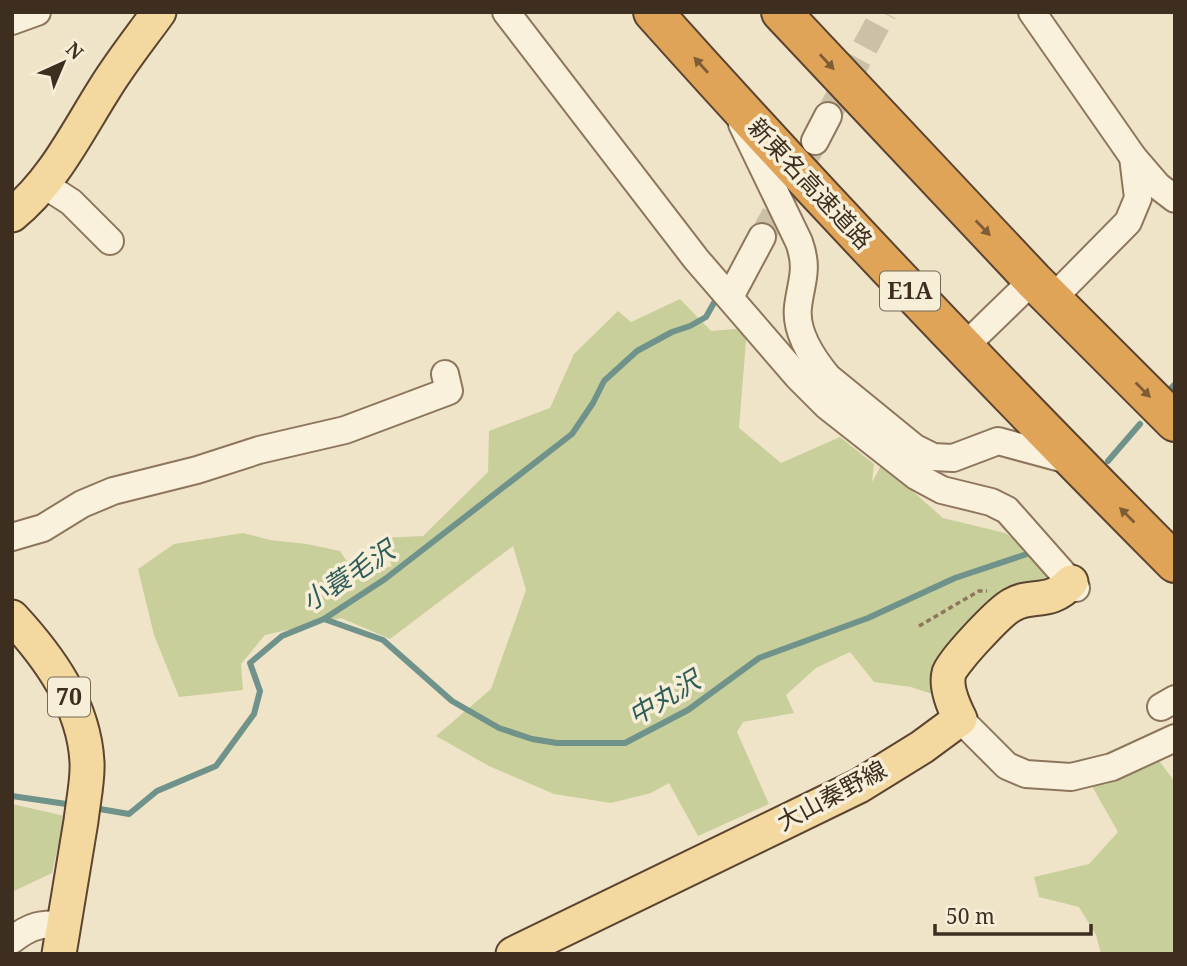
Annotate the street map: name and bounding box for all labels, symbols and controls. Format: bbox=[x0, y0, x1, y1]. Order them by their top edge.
north arrow bbox=[28, 28, 98, 98]
text: N bbox=[60, 36, 89, 65]
one-way arrow bbox=[819, 53, 835, 70]
one-way arrow bbox=[693, 57, 709, 74]
street label: 新東名高速道路 bbox=[742, 110, 880, 256]
one-way arrow bbox=[975, 219, 991, 236]
road number: E1A bbox=[880, 272, 940, 310]
one-way arrow bbox=[1134, 382, 1151, 399]
one-way arrow bbox=[1118, 506, 1135, 523]
water label: 小蓑毛沢 bbox=[294, 530, 403, 619]
water label: 中丸沢 bbox=[621, 660, 709, 733]
road number: 70 bbox=[48, 678, 90, 716]
street label: 大山秦野線 bbox=[771, 752, 892, 837]
scale bar bbox=[935, 892, 1091, 936]
text: 50 m bbox=[946, 902, 995, 930]

